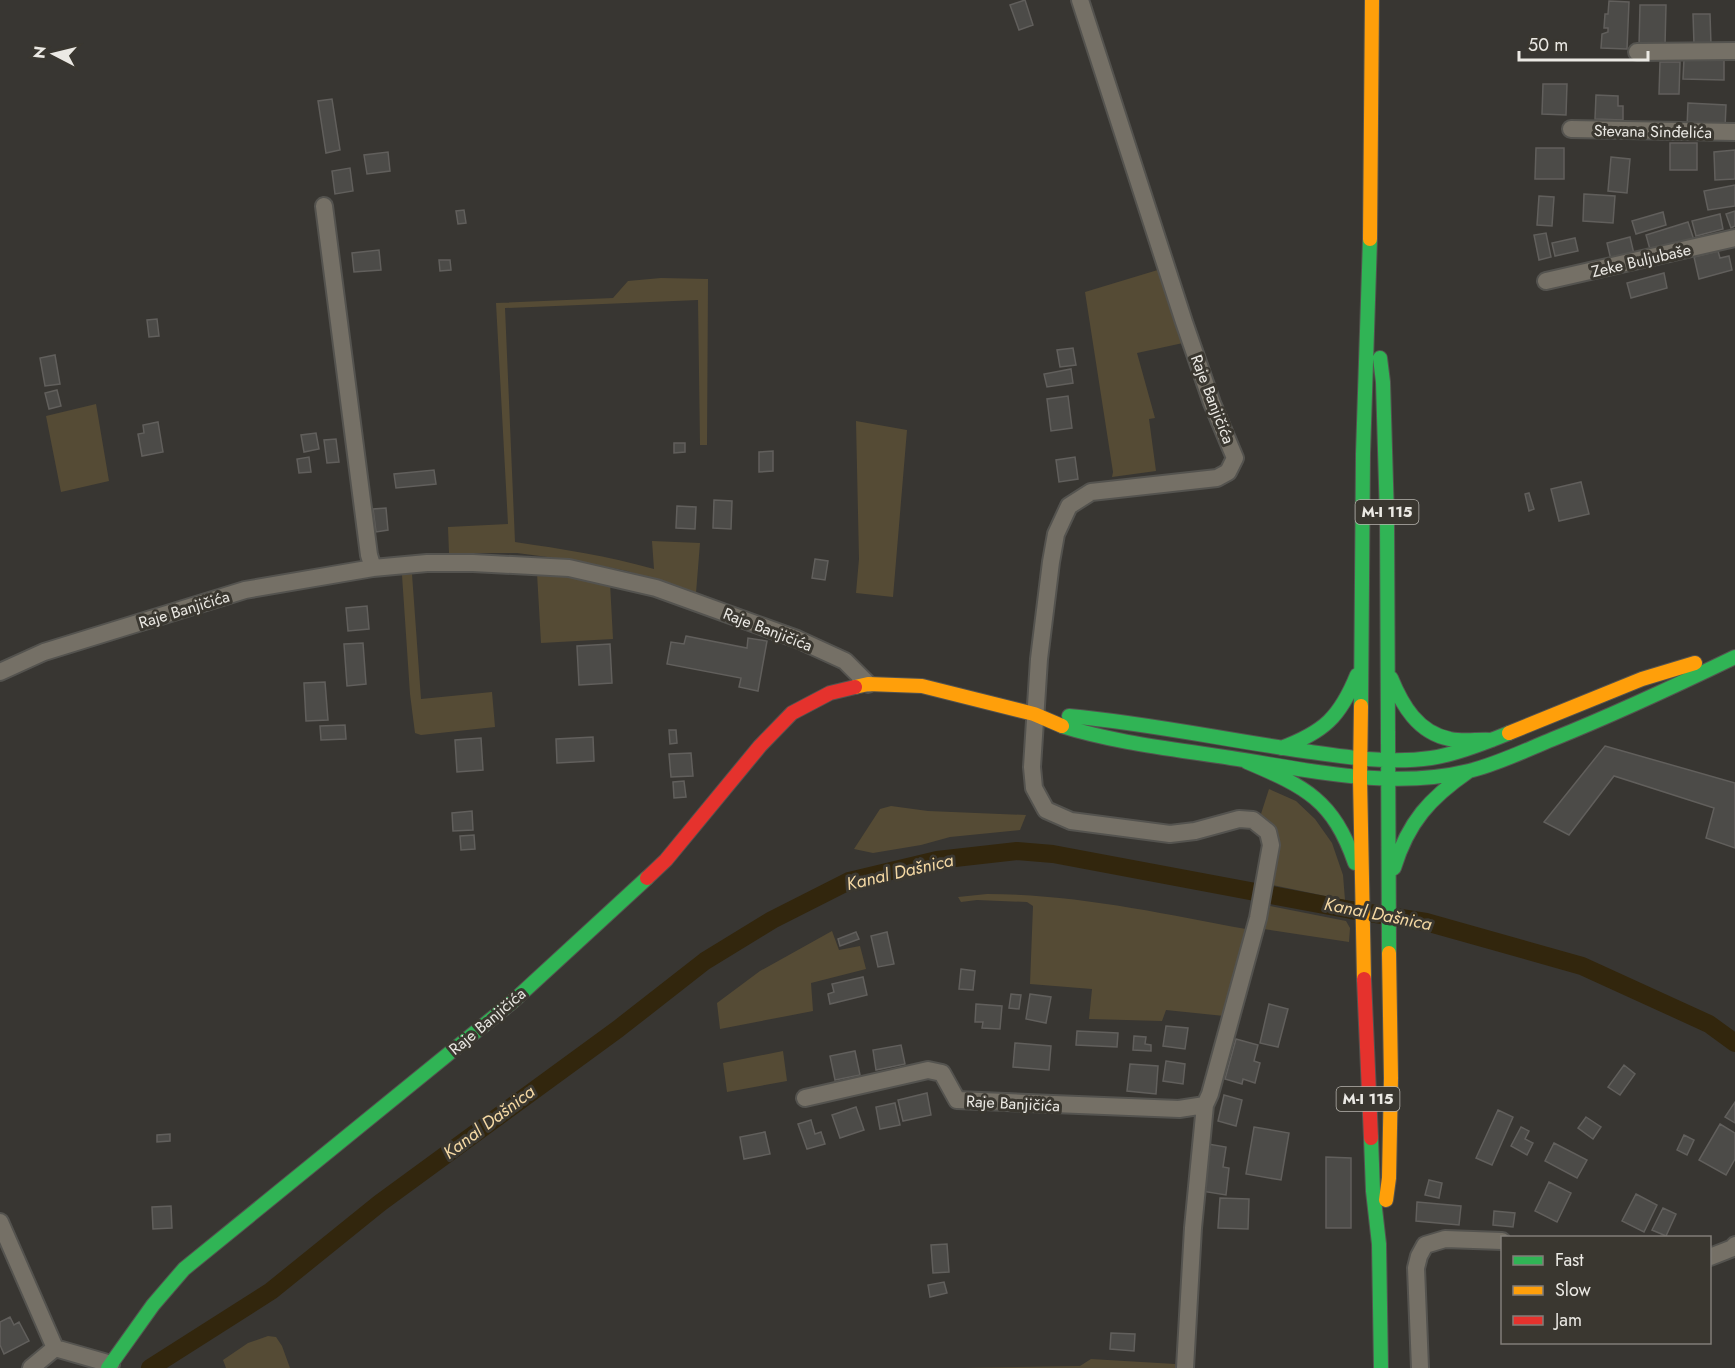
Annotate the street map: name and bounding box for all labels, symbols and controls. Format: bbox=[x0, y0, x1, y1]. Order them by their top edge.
north arrow bbox=[24, 24, 84, 84]
scale bar bbox=[1519, 24, 1648, 62]
text: 50 m bbox=[1528, 32, 1568, 58]
text: N bbox=[27, 45, 52, 60]
street label: Stevana Sinđelića bbox=[1594, 119, 1712, 144]
street label: Zeke Buljubaše bbox=[1589, 238, 1693, 283]
street label: Raje Banjičića bbox=[1185, 351, 1240, 447]
road number: M-I 115 bbox=[1356, 500, 1418, 524]
street label: Raje Banjičića bbox=[136, 585, 232, 634]
street label: Raje Banjičića bbox=[720, 602, 816, 657]
water label: Kanal Dašnica bbox=[844, 847, 956, 897]
water label: Kanal Dašnica bbox=[1322, 891, 1434, 937]
street label: Raje Banjičića bbox=[444, 982, 531, 1060]
water label: Kanal Dašnica bbox=[438, 1079, 540, 1165]
road number: M-I 115 bbox=[1336, 1087, 1400, 1111]
street label: Raje Banjičića bbox=[965, 1090, 1061, 1117]
legend bbox=[1501, 1236, 1711, 1344]
text: Fast bbox=[1555, 1247, 1584, 1273]
text: Slow bbox=[1555, 1277, 1592, 1303]
text: Jam bbox=[1553, 1307, 1582, 1333]

